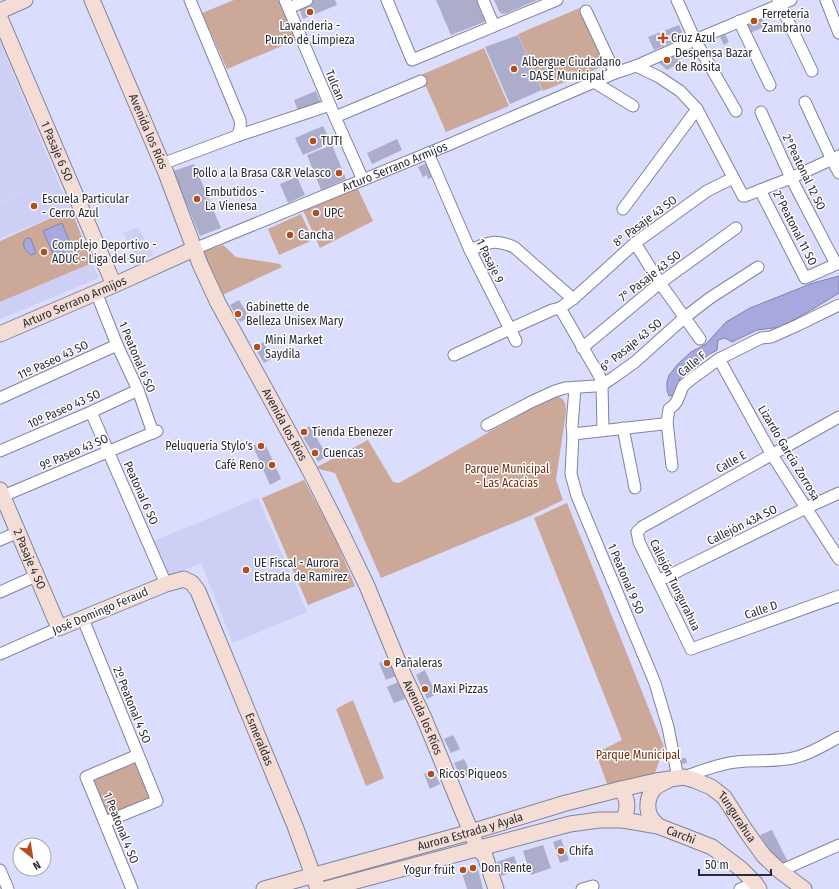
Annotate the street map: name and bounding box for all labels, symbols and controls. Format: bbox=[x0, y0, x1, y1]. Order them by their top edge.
marker: Lavanderia - Punto de Limpieza bbox=[305, 7, 315, 17]
place label: Ferretería Zambrano bbox=[762, 7, 811, 35]
marker: Ferretería Zambrano bbox=[749, 16, 759, 26]
place label: Lavanderia - Punto de Limpieza bbox=[265, 19, 355, 47]
place label: Cruz Azul bbox=[671, 31, 715, 45]
marker: Cruz Azul bbox=[658, 33, 668, 43]
place label: Despensa Bazar de Rosita bbox=[675, 46, 753, 74]
place label: Albergue Ciudadano - DASE Municipal bbox=[522, 55, 621, 83]
marker: Despensa Bazar de Rosita bbox=[662, 55, 672, 65]
marker: Albergue Ciudadano - DASE Municipal bbox=[509, 64, 519, 74]
street label: Tulcan bbox=[322, 68, 348, 102]
street label: Avenida los Ríos bbox=[126, 92, 170, 171]
street label: 1 Pasaje 6 SO bbox=[38, 119, 76, 183]
street label: 2°Peatonal 12 SO bbox=[780, 132, 828, 212]
place label: TUTI bbox=[321, 134, 342, 148]
marker: TUTI bbox=[308, 136, 318, 146]
street label: Arturo Serrano Armijos bbox=[340, 139, 449, 195]
place label: Pollo a la Brasa C&R Velasco bbox=[193, 166, 331, 180]
marker: Pollo a la Brasa C&R Velasco bbox=[334, 168, 344, 178]
place label: Embutidos - La Vienesa bbox=[205, 185, 264, 213]
street label: 2°Peatonal 11 SO bbox=[770, 188, 820, 268]
place label: Escuela Particular - Cerro Azul bbox=[42, 192, 130, 220]
street label: 8° Pasaje 43 SO bbox=[611, 193, 679, 249]
marker: Embutidos - La Vienesa bbox=[192, 194, 202, 204]
marker: Escuela Particular - Cerro Azul bbox=[29, 201, 39, 211]
place label: UPC bbox=[324, 206, 343, 220]
marker: UPC bbox=[311, 208, 321, 218]
place label: Cancha bbox=[298, 228, 334, 242]
marker: Cancha bbox=[285, 230, 295, 240]
street label: 1 Pasaje 9 bbox=[473, 237, 507, 285]
place label: Complejo Deportivo - ADUC - Liga del Sur bbox=[52, 238, 157, 266]
marker: Complejo Deportivo - ADUC - Liga del Sur bbox=[39, 247, 49, 257]
street label: 7° Pasaje 43 SO bbox=[616, 247, 684, 305]
street label: Arturo Serrano Armijos bbox=[20, 273, 129, 331]
place label: Gabinette de Belleza Unisex Mary bbox=[246, 300, 344, 328]
marker: Gabinette de Belleza Unisex Mary bbox=[233, 309, 243, 319]
street label: 6° Pasaje 43 SO bbox=[597, 316, 665, 374]
street label: 1 Peatonal 6 SO bbox=[116, 320, 158, 394]
place label: Mini Market Saydila bbox=[265, 333, 323, 361]
street label: 11º Paseo 43 SO bbox=[15, 338, 91, 382]
marker: Mini Market Saydila bbox=[252, 342, 262, 352]
street label: Calle F bbox=[675, 348, 709, 380]
street label: Avenida los Ríos bbox=[259, 386, 310, 463]
street label: 10º Paseo 43 SO bbox=[25, 387, 103, 431]
street label: Lizardo García Zorrosa bbox=[755, 403, 823, 503]
place label: Tienda Ebenezer bbox=[312, 425, 394, 439]
marker: Tienda Ebenezer bbox=[299, 427, 309, 437]
street label: 9º Paseo 43 SO bbox=[38, 431, 110, 473]
place label: Peluquería Stylo's bbox=[165, 439, 253, 453]
marker: Peluquería Stylo's bbox=[256, 441, 266, 451]
place label: Cuencas bbox=[323, 446, 363, 460]
marker: Cuencas bbox=[310, 448, 320, 458]
street label: Calle E bbox=[713, 448, 749, 476]
place label: Café Reno bbox=[215, 458, 264, 472]
street label: Peatonal 6 SO bbox=[121, 459, 161, 527]
marker: Café Reno bbox=[267, 460, 277, 470]
park label: Parque Municipal - Las Acacias bbox=[465, 462, 549, 490]
street label: Callejón 43A SO bbox=[705, 502, 779, 548]
street label: 2 Pasaje 4 SO bbox=[10, 527, 49, 591]
street label: Callejón Tungurahua bbox=[647, 537, 703, 633]
street label: 1 Peatonal 9 SO bbox=[605, 542, 647, 616]
place label: UE Fiscal - Aurora Estrada de Ramirez bbox=[254, 556, 348, 584]
marker: UE Fiscal - Aurora Estrada de Ramirez bbox=[241, 565, 251, 575]
street label: José Domingo Feraud bbox=[50, 584, 150, 638]
street label: Calle D bbox=[743, 598, 779, 622]
place label: Pañaleras bbox=[395, 656, 442, 670]
marker: Pañaleras bbox=[382, 658, 392, 668]
street label: 2º Peatonal 4 SO bbox=[110, 665, 154, 745]
street label: Avenida los Ríos bbox=[400, 678, 445, 757]
place label: Maxi Pizzas bbox=[433, 682, 488, 696]
marker: Maxi Pizzas bbox=[420, 684, 430, 694]
street label: Esmeraldas bbox=[242, 711, 276, 768]
park label: Parque Municipal bbox=[596, 748, 680, 762]
place label: Ricos Piqueos bbox=[439, 767, 507, 781]
marker: Ricos Piqueos bbox=[426, 769, 436, 779]
street label: Tungurahua bbox=[716, 788, 759, 845]
street label: 1 Peatonal 4 SO bbox=[100, 790, 142, 866]
street label: Aurora Estrada y Ayala bbox=[416, 810, 525, 853]
street label: Carchi bbox=[664, 823, 698, 847]
north arrow bbox=[12, 837, 52, 877]
place label: Chifa bbox=[569, 844, 594, 858]
marker: Chifa bbox=[556, 846, 566, 856]
scale bar bbox=[699, 851, 771, 877]
text: N bbox=[31, 858, 43, 873]
text: 50 m bbox=[705, 858, 729, 872]
place label: Don Rente bbox=[481, 861, 532, 875]
place label: Yogur fruit bbox=[404, 863, 455, 877]
marker: Don Rente bbox=[468, 863, 478, 873]
marker: Yogur fruit bbox=[458, 865, 468, 875]

